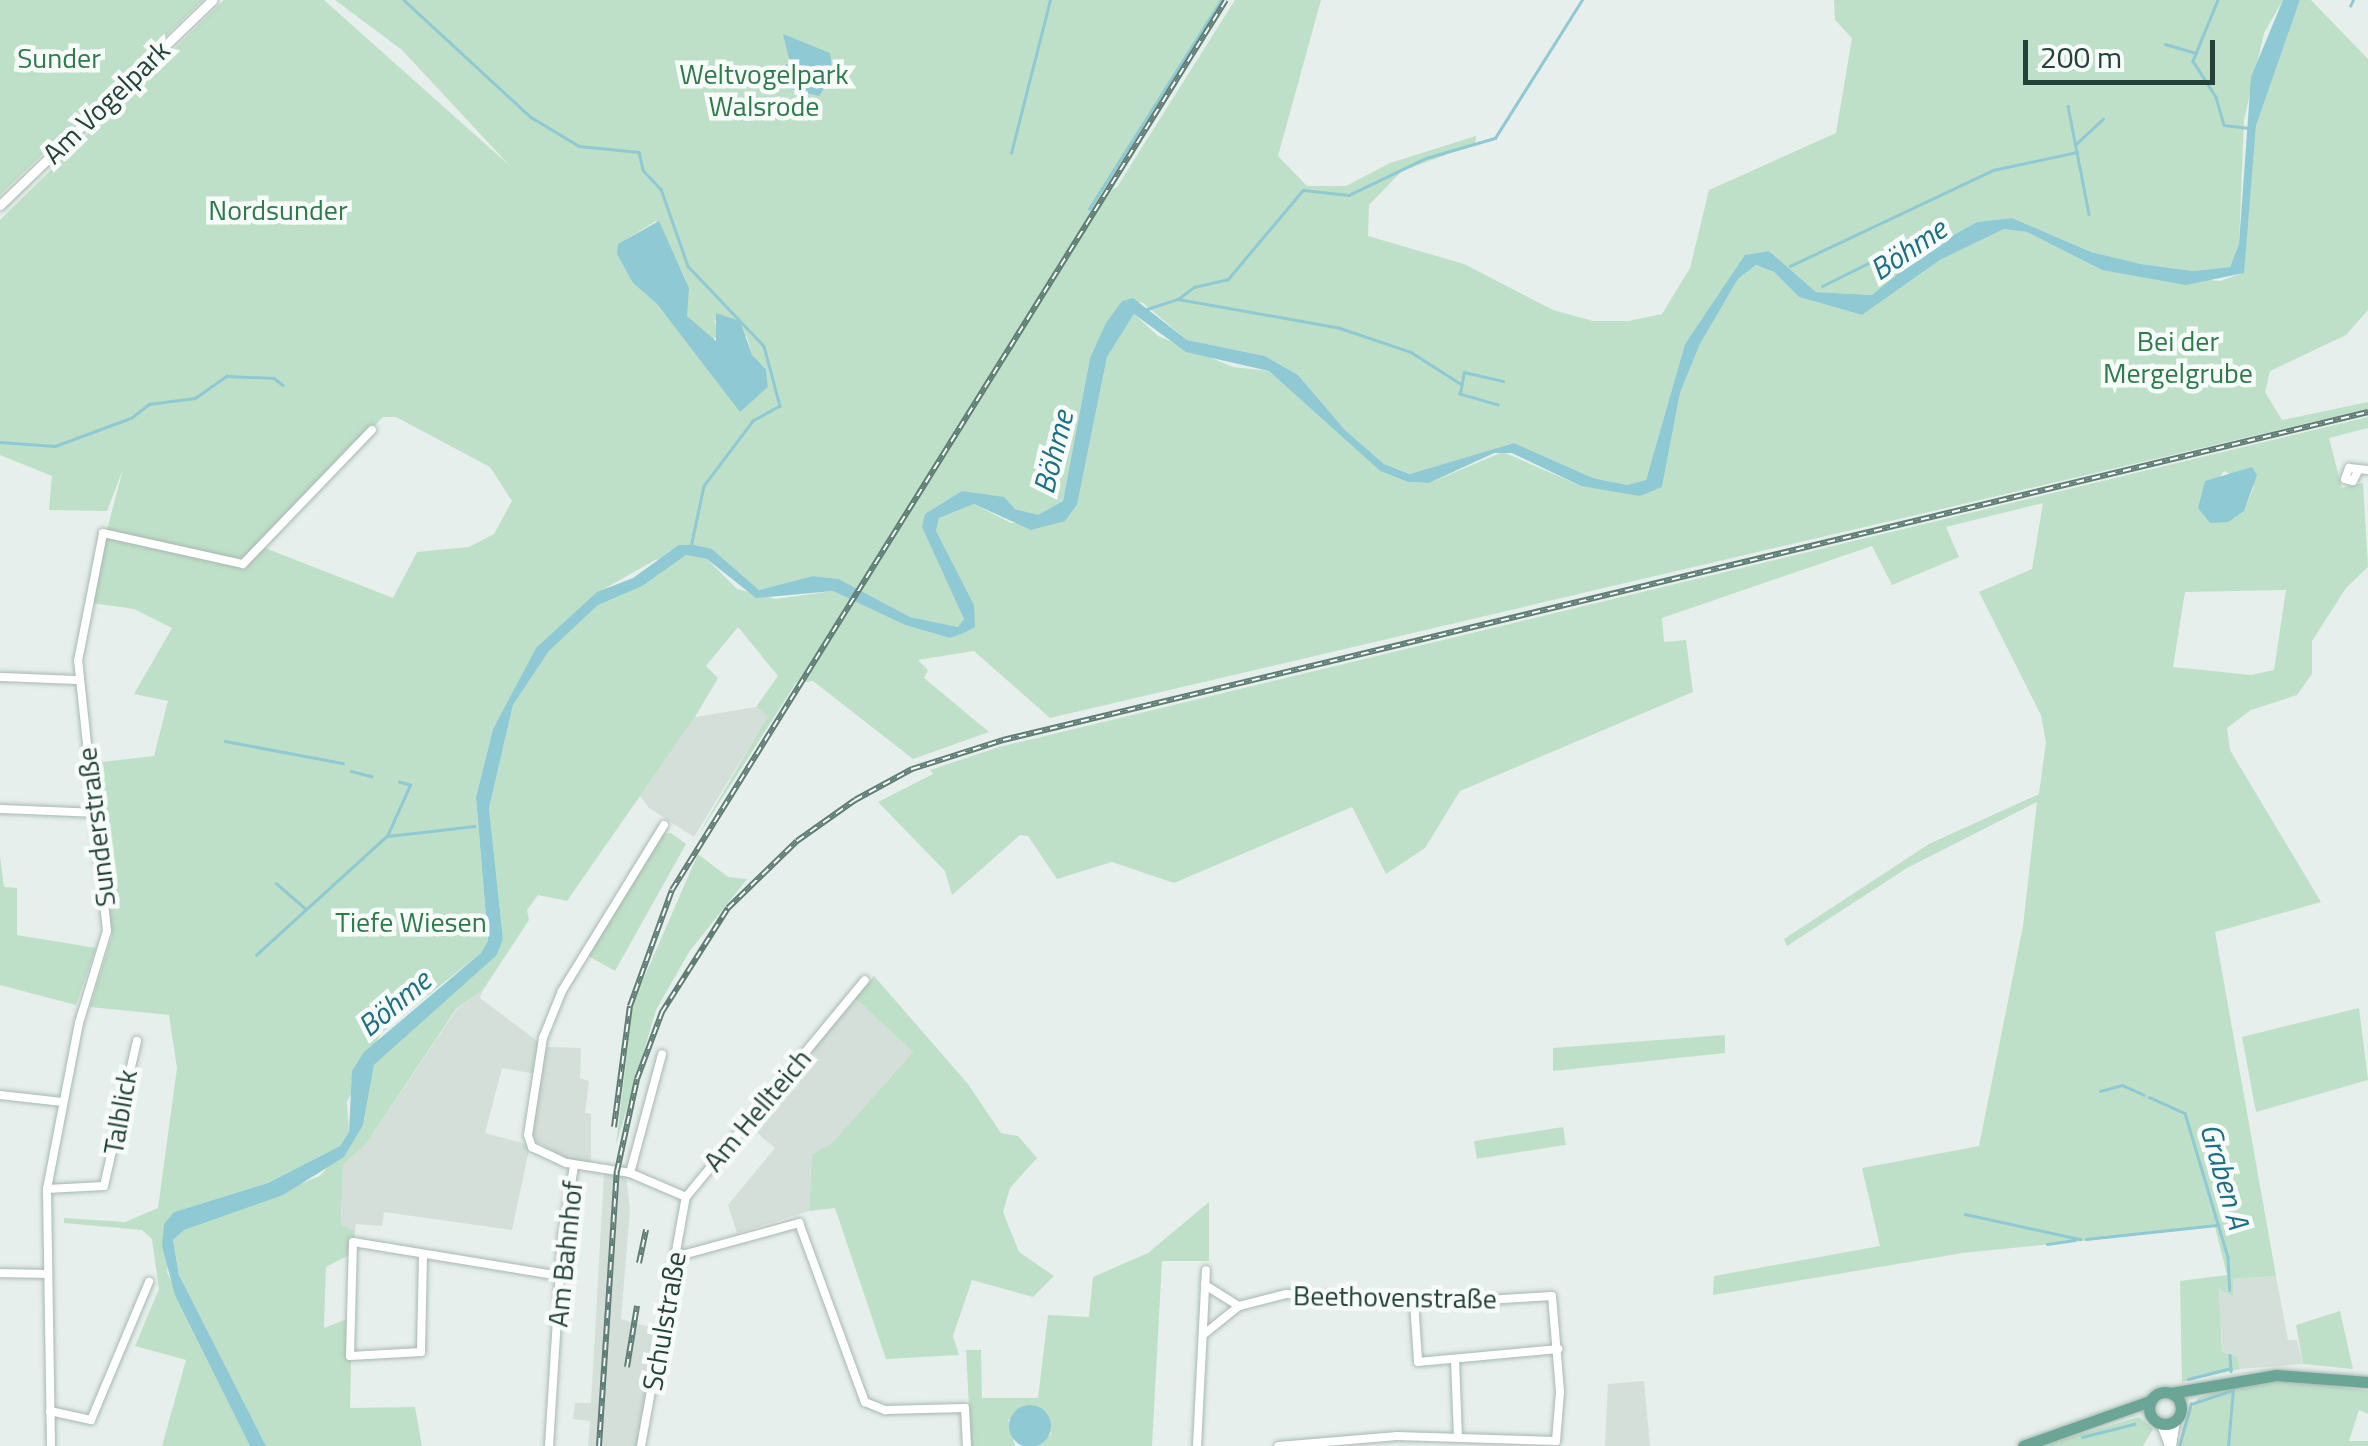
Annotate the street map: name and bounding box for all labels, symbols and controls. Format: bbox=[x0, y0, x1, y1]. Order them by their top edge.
scale bar bbox=[2028, 20, 2220, 82]
street label: Am Vogelpark bbox=[36, 33, 176, 171]
text: 200 m bbox=[2040, 34, 2122, 80]
park label: Sunder bbox=[17, 41, 101, 75]
park label: Weltvogelpark Walsrode bbox=[679, 57, 849, 123]
park label: Nordsunder bbox=[208, 193, 348, 227]
water label: Böhme bbox=[1863, 211, 1953, 287]
park label: Bei der Mergelgrube bbox=[2103, 324, 2253, 390]
water label: Böhme bbox=[1025, 407, 1081, 497]
street label: Sunderstraße bbox=[70, 745, 122, 909]
park label: Tiefe Wiesen bbox=[335, 905, 487, 939]
water label: Böhme bbox=[350, 962, 438, 1044]
street label: Am Hellteich bbox=[696, 1042, 818, 1178]
street label: Talblick bbox=[96, 1067, 144, 1157]
water label: Graben A bbox=[2193, 1119, 2257, 1233]
street label: Am Bahnhof bbox=[541, 1179, 589, 1329]
street label: Schulstraße bbox=[635, 1249, 693, 1393]
street label: Beethovenstraße bbox=[1293, 1278, 1497, 1316]

